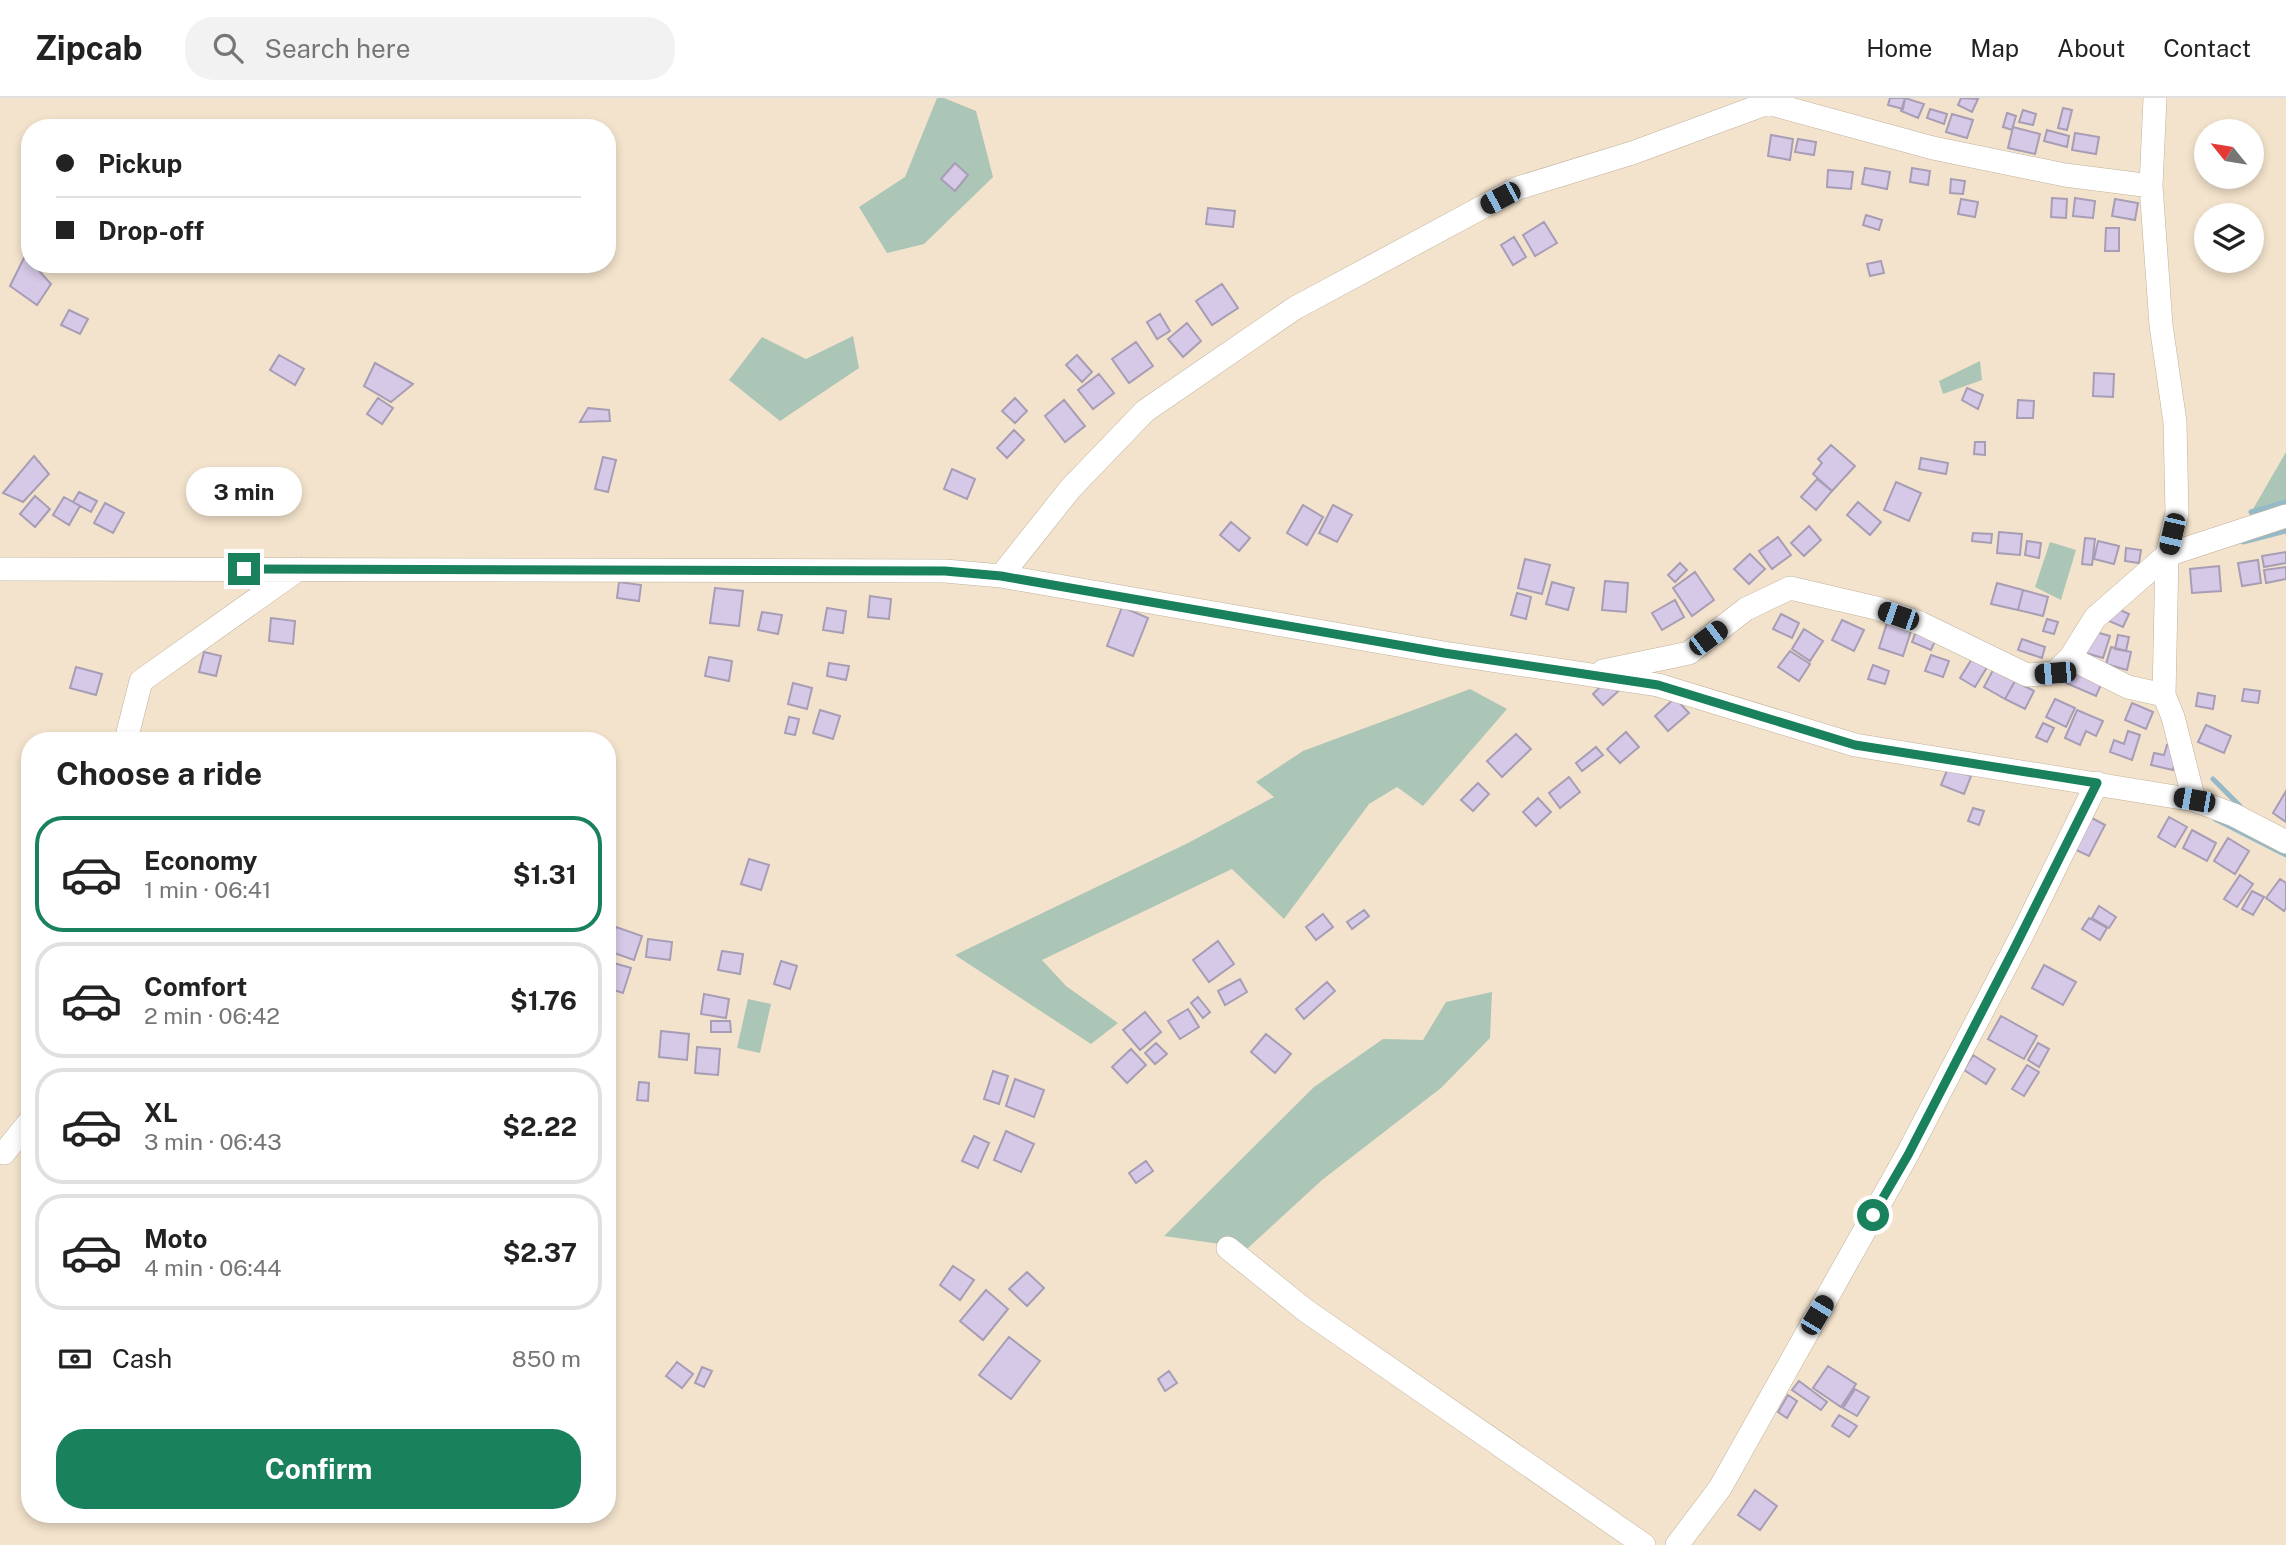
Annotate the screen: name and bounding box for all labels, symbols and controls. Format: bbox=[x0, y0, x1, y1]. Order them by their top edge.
search box bbox=[185, 17, 675, 80]
text: Zipcab bbox=[35, 29, 143, 67]
icon: search bbox=[209, 29, 247, 67]
text: Search here bbox=[265, 33, 411, 64]
text: Home bbox=[1866, 34, 1932, 62]
text: Map bbox=[1970, 34, 2019, 62]
text: About bbox=[2057, 34, 2125, 62]
text: Contact bbox=[2163, 34, 2251, 62]
north arrow bbox=[2194, 119, 2264, 189]
map controls bbox=[2194, 119, 2264, 273]
text: Pickup bbox=[98, 148, 182, 179]
car bbox=[1477, 179, 1524, 217]
button: layers bbox=[2194, 203, 2264, 273]
text: Drop-off bbox=[98, 215, 204, 246]
callout: 3 min bbox=[186, 468, 302, 517]
text: 3 min bbox=[214, 478, 274, 505]
car bbox=[2158, 511, 2187, 557]
route end bbox=[228, 553, 260, 585]
car bbox=[1875, 599, 1922, 633]
car bbox=[1685, 617, 1732, 659]
car bbox=[2034, 661, 2077, 685]
text: Choose a ride bbox=[56, 755, 262, 792]
car bbox=[2172, 786, 2217, 814]
icon: car bbox=[60, 843, 123, 906]
text: Economy bbox=[144, 845, 257, 876]
text: $1.31 bbox=[513, 859, 577, 890]
text: 1 min · 06:41 bbox=[144, 876, 271, 903]
icon: car bbox=[60, 969, 123, 1032]
text: Comfort bbox=[144, 971, 247, 1002]
text: $1.76 bbox=[510, 985, 577, 1016]
text: 2 min · 06:42 bbox=[144, 1002, 280, 1029]
icon: car bbox=[60, 1095, 123, 1158]
text: XL bbox=[144, 1097, 178, 1128]
text: $2.22 bbox=[502, 1111, 577, 1142]
text: 3 min · 06:43 bbox=[144, 1128, 282, 1155]
route start bbox=[1857, 1199, 1889, 1231]
icon: car bbox=[60, 1221, 123, 1284]
text: Moto bbox=[144, 1223, 207, 1254]
text: $2.37 bbox=[503, 1237, 577, 1268]
text: 4 min · 06:44 bbox=[144, 1254, 282, 1281]
car bbox=[1798, 1292, 1837, 1338]
icon: cash bbox=[56, 1340, 94, 1378]
text: Cash bbox=[112, 1343, 172, 1374]
text: 850 m bbox=[512, 1345, 581, 1372]
button: Confirm bbox=[56, 1429, 581, 1509]

